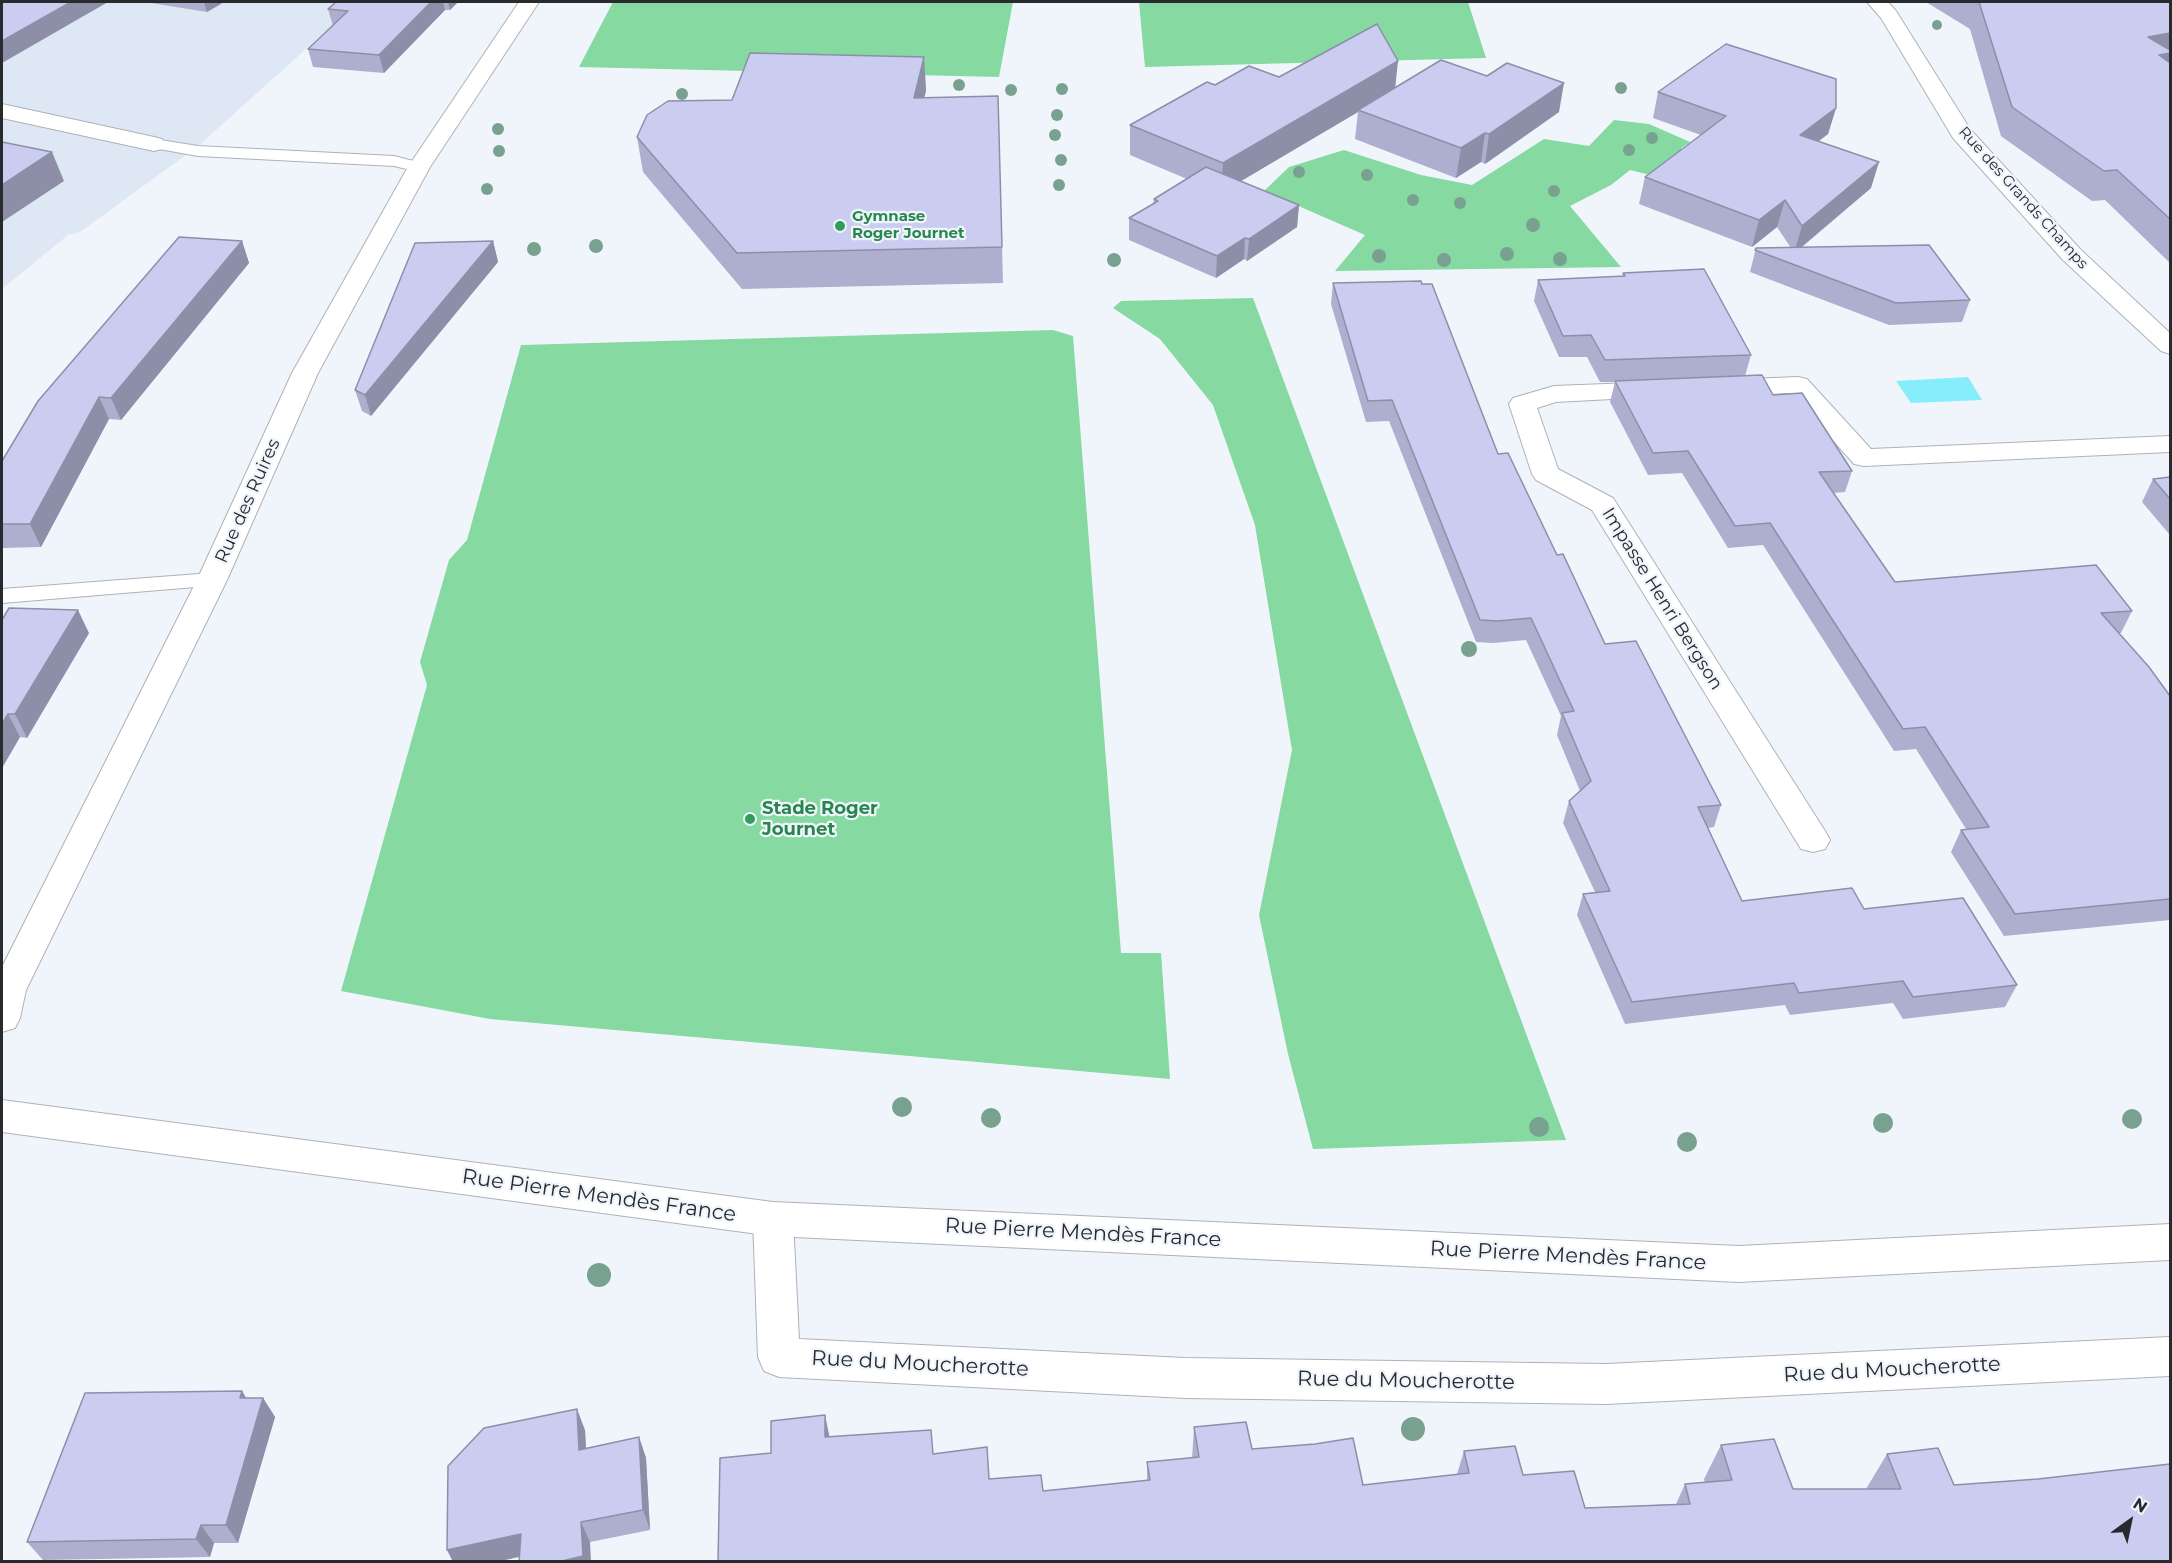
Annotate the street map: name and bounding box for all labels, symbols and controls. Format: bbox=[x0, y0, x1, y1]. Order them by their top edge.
street label: Rue des Grands Champs bbox=[1954, 123, 2092, 273]
place label: Gymnase Roger Journet bbox=[852, 208, 965, 243]
marker: Gymnase Roger Journet bbox=[833, 219, 847, 233]
street label: Rue des Ruires bbox=[211, 435, 285, 567]
street label: Impasse Henri Bergson bbox=[1597, 504, 1727, 694]
place label: Stade Roger Journet bbox=[762, 798, 878, 840]
marker: Stade Roger Journet bbox=[743, 812, 757, 826]
street label: Rue Pierre Mendès France bbox=[460, 1164, 738, 1228]
street label: Rue Pierre Mendès France bbox=[944, 1213, 1222, 1253]
street label: Rue Pierre Mendès France bbox=[1429, 1236, 1707, 1276]
street label: Rue du Moucherotte bbox=[811, 1346, 1029, 1382]
street label: Rue du Moucherotte bbox=[1783, 1352, 2001, 1388]
street label: Rue du Moucherotte bbox=[1297, 1367, 1515, 1395]
north arrow bbox=[2100, 1491, 2160, 1551]
text: N bbox=[2129, 1494, 2151, 1517]

